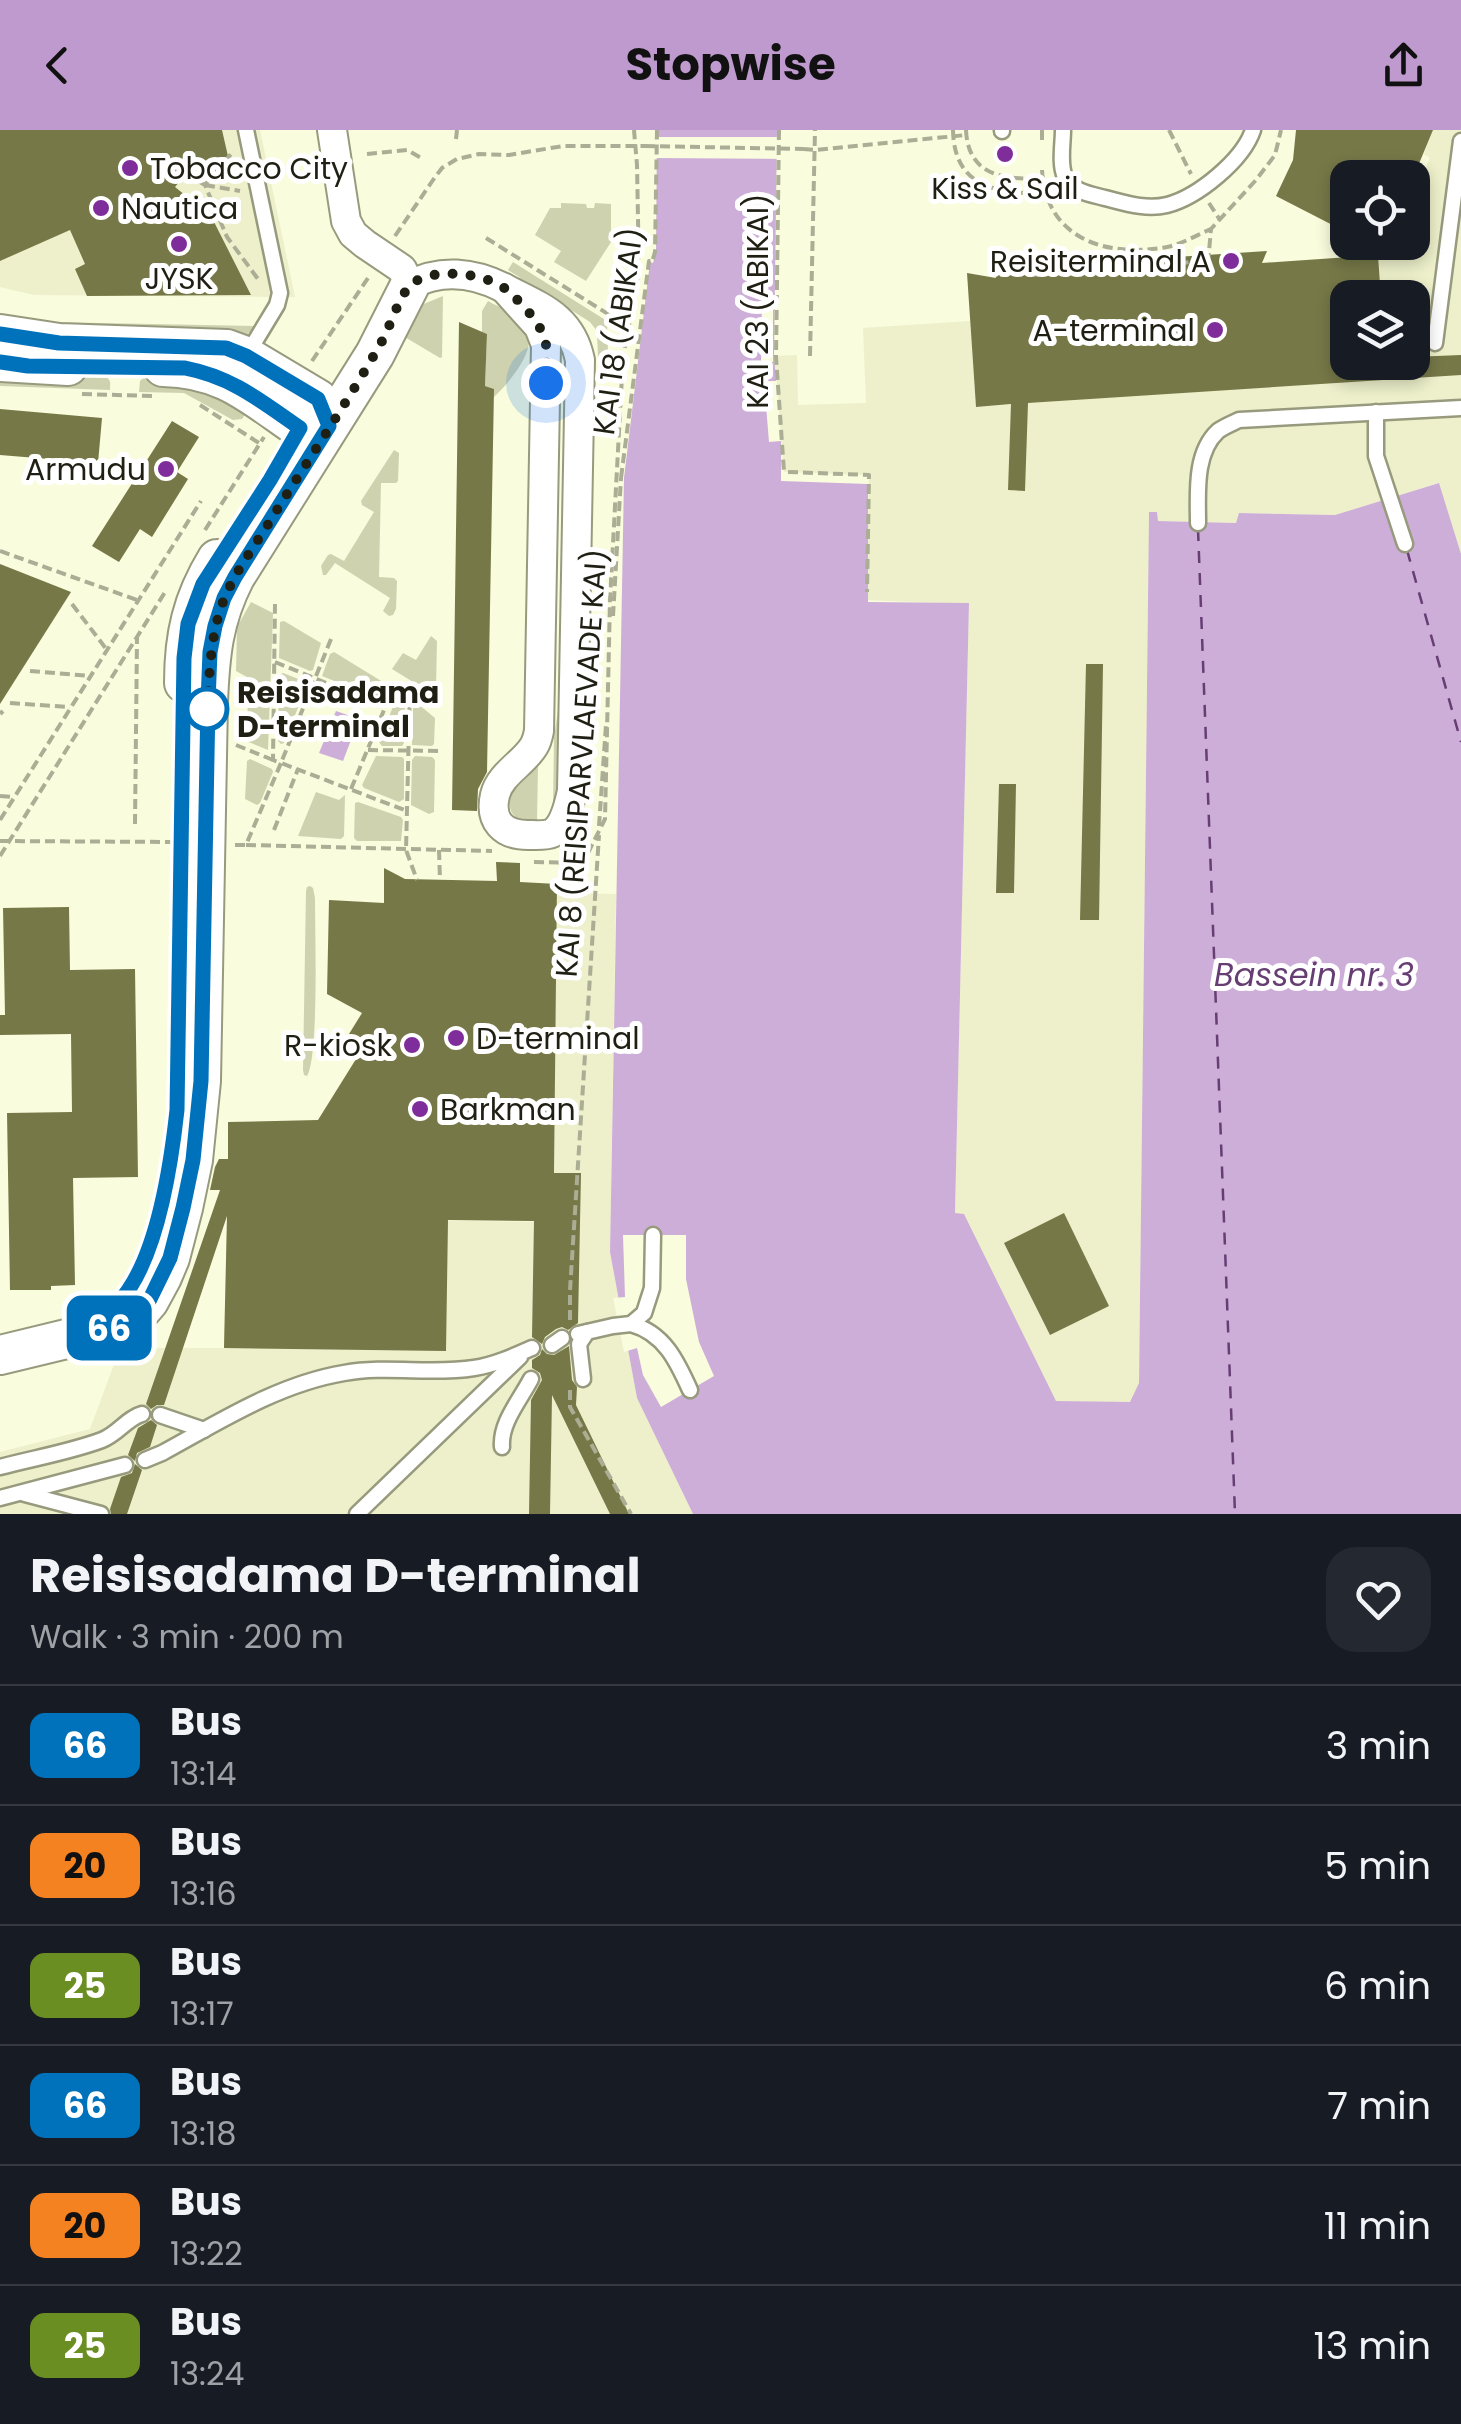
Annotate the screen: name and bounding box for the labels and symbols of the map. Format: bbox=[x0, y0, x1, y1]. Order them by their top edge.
marker: Kiss & Sail bbox=[994, 143, 1016, 165]
place label: Tobacco City bbox=[150, 147, 348, 190]
marker: Tobacco City bbox=[119, 157, 141, 179]
place label: Kiss & Sail bbox=[931, 167, 1079, 210]
place label: Nautica bbox=[121, 187, 238, 230]
street label: KAI 23 (ABIKAI) bbox=[736, 193, 779, 409]
marker: Nautica bbox=[90, 197, 112, 219]
street label: KAI 18 (ABIKAI) bbox=[582, 225, 654, 437]
marker: JYSK bbox=[168, 233, 190, 255]
place label: Reisiterminal A bbox=[990, 240, 1211, 283]
marker: Reisiterminal A bbox=[1220, 250, 1242, 272]
place label: JYSK bbox=[145, 257, 214, 300]
place label: A-terminal bbox=[1032, 309, 1195, 352]
marker: A-terminal bbox=[1204, 319, 1226, 341]
your location bbox=[521, 358, 571, 408]
place label: Armudu bbox=[25, 448, 146, 491]
marker: Armudu bbox=[155, 458, 177, 480]
street label: KAI 8 (REISIPARVLAEVADE KAI) bbox=[545, 547, 617, 979]
place label: Reisisadama D-terminal bbox=[237, 671, 439, 748]
marker: Reisisadama D-terminal bbox=[186, 688, 228, 730]
water label: Bassein nr. 3 bbox=[1214, 952, 1414, 997]
place label: D-terminal bbox=[476, 1017, 640, 1060]
place label: R-kiosk bbox=[284, 1024, 393, 1067]
marker: D-terminal bbox=[445, 1027, 467, 1049]
marker: R-kiosk bbox=[401, 1034, 423, 1056]
place label: Barkman bbox=[440, 1088, 576, 1131]
marker: Barkman bbox=[409, 1098, 431, 1120]
line badge: 66 bbox=[64, 1296, 154, 1360]

